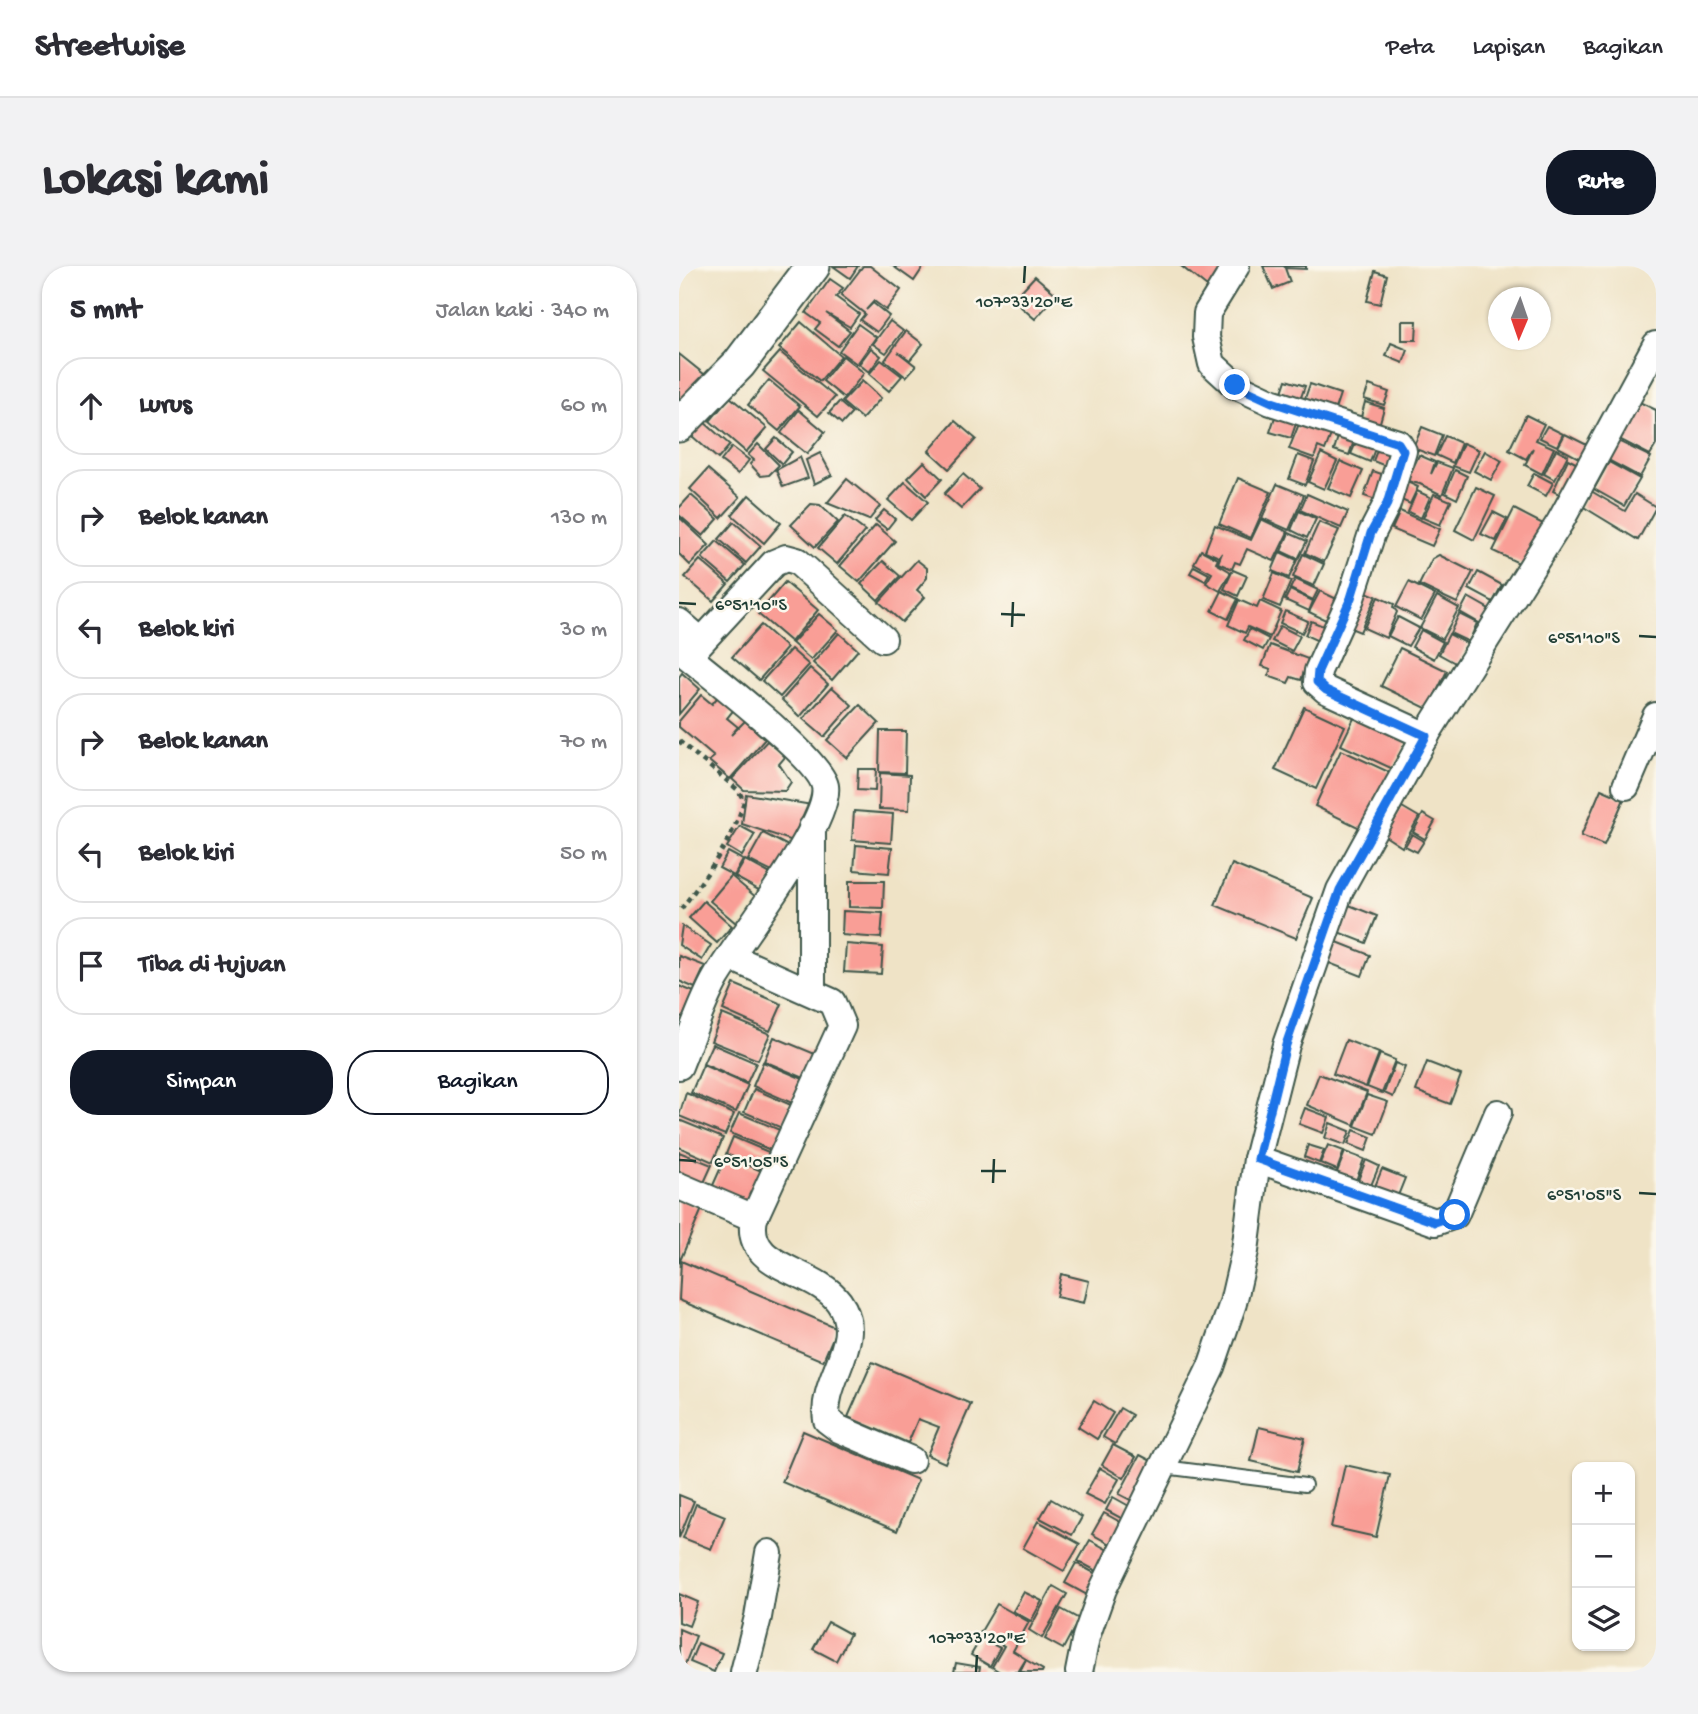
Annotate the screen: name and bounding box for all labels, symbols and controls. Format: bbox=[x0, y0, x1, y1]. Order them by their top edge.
text: Streetwise bbox=[35, 29, 185, 67]
text: Peta bbox=[1386, 34, 1434, 63]
text: Lapisan bbox=[1472, 34, 1545, 63]
text: Bagikan bbox=[1583, 34, 1663, 63]
button: Rute bbox=[1546, 150, 1656, 215]
text: Lokasi kami bbox=[42, 153, 269, 211]
north arrow bbox=[1488, 287, 1551, 350]
text: 107°33'20"E bbox=[975, 293, 1073, 314]
text: 5 mnt bbox=[70, 294, 141, 329]
text: Jalan kaki · 340 m bbox=[436, 298, 609, 325]
route end bbox=[1219, 369, 1250, 400]
icon: ahead bbox=[72, 387, 110, 425]
text: Lurus bbox=[139, 391, 192, 422]
text: 60 m bbox=[561, 393, 607, 420]
icon: right bbox=[72, 499, 110, 537]
text: Belok kanan bbox=[139, 503, 268, 534]
text: 130 m bbox=[551, 505, 607, 532]
text: 6°51'10"S bbox=[715, 596, 788, 617]
icon: left bbox=[72, 611, 110, 649]
text: Belok kiri bbox=[139, 615, 235, 646]
text: 30 m bbox=[560, 617, 607, 644]
text: 6°51'10"S bbox=[1548, 629, 1621, 650]
icon: right bbox=[72, 723, 110, 761]
text: Belok kanan bbox=[139, 727, 268, 758]
text: 70 m bbox=[560, 729, 607, 756]
icon: left bbox=[72, 835, 110, 873]
text: Belok kiri bbox=[139, 839, 235, 870]
text: 50 m bbox=[560, 841, 607, 868]
icon: arrive bbox=[72, 947, 110, 985]
text: Tiba di tujuan bbox=[139, 951, 285, 982]
button: Simpan bbox=[70, 1050, 333, 1115]
button: Bagikan bbox=[347, 1050, 609, 1115]
text: 6°51'05"S bbox=[714, 1153, 789, 1174]
text: 6°51'05"S bbox=[1547, 1186, 1622, 1207]
route start bbox=[1439, 1199, 1470, 1230]
map controls bbox=[1572, 1462, 1635, 1651]
button: + bbox=[1572, 1462, 1635, 1525]
button: − bbox=[1572, 1525, 1635, 1588]
button: layers bbox=[1572, 1588, 1635, 1651]
text: 107°33'20"E bbox=[928, 1629, 1026, 1650]

